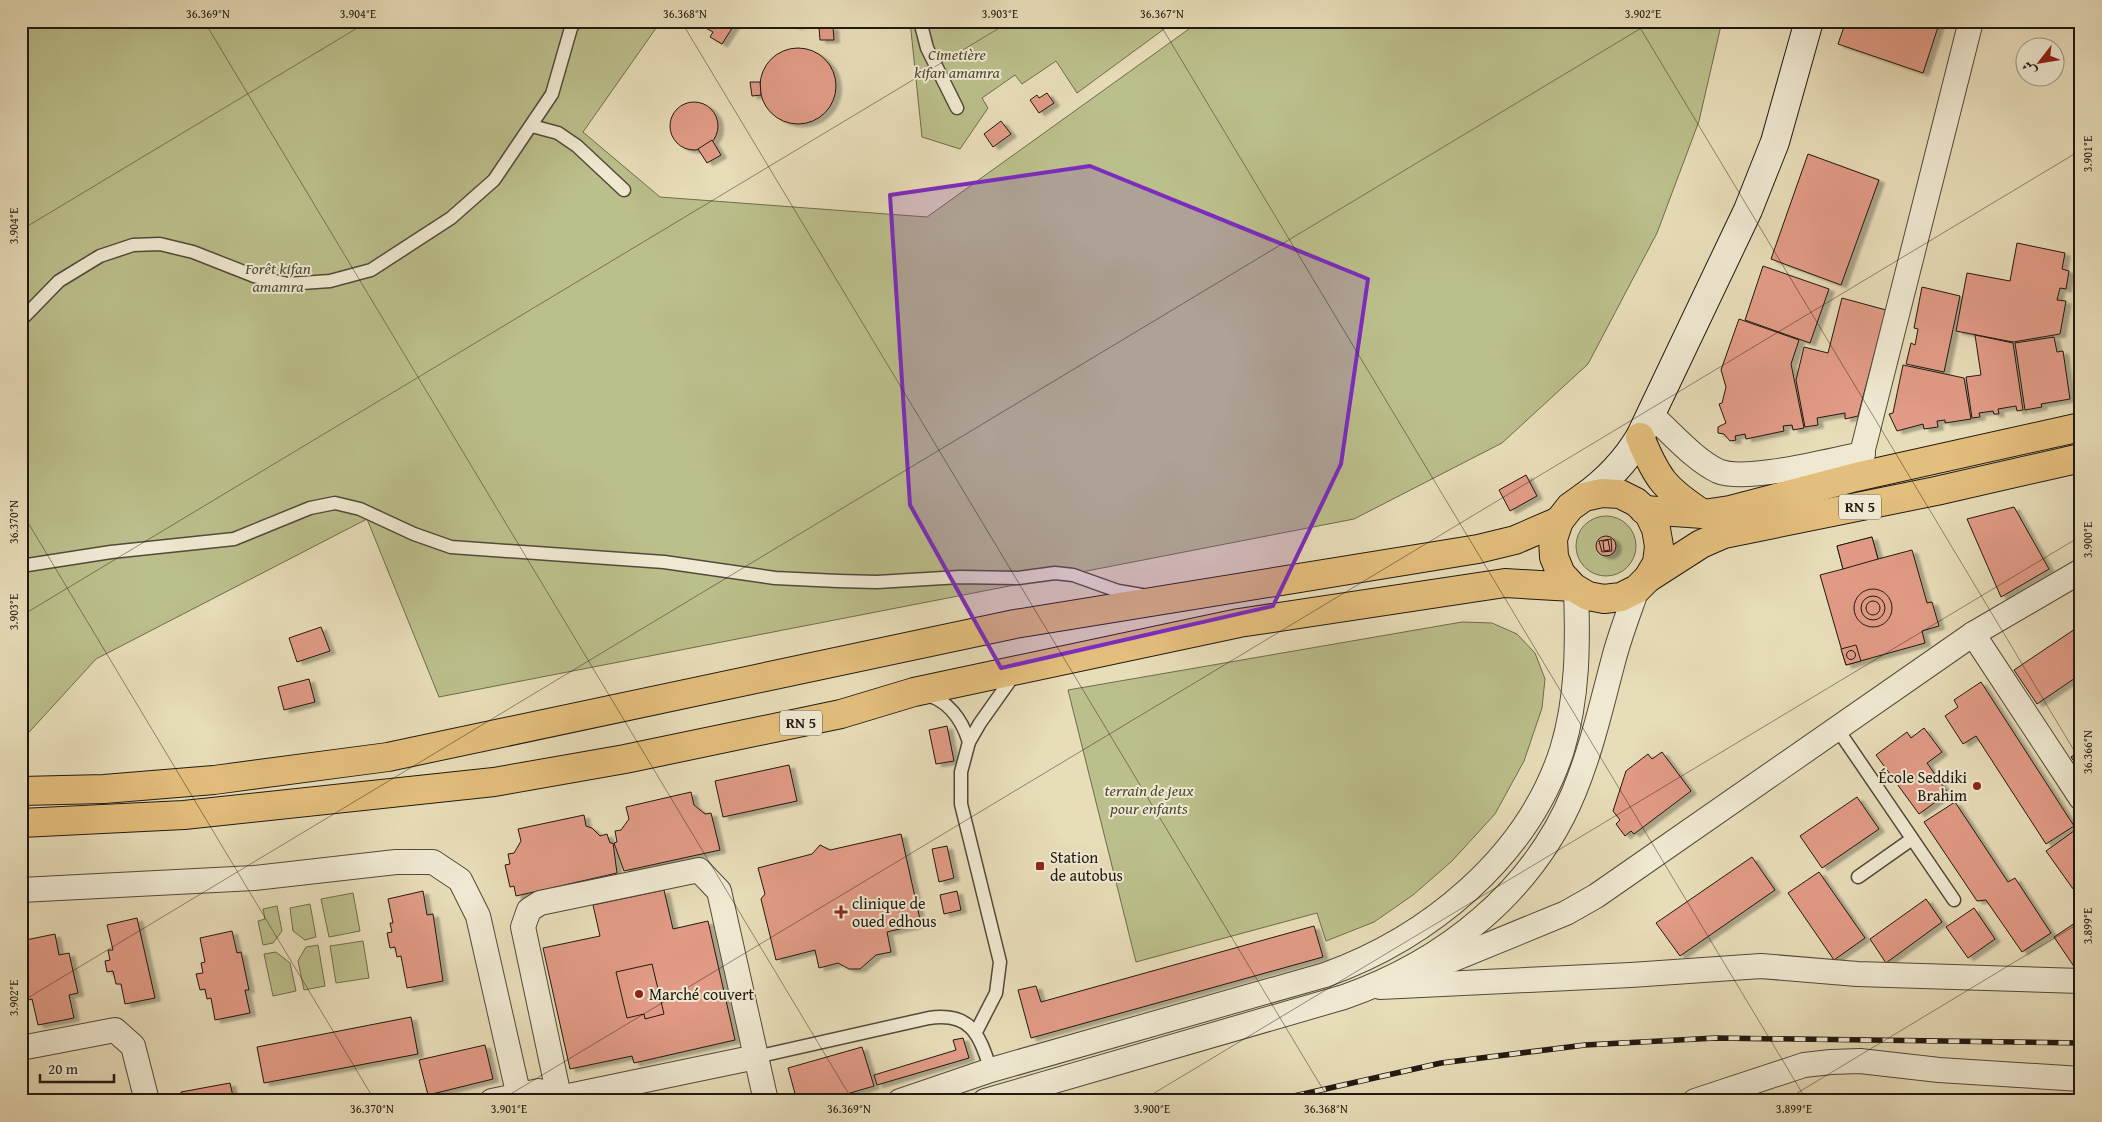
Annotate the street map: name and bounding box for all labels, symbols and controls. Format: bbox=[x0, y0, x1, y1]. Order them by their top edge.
text: 36.369°N bbox=[186, 5, 230, 22]
text: 3.904°E bbox=[340, 5, 376, 22]
text: 36.368°N bbox=[663, 5, 707, 22]
text: 3.903°E bbox=[982, 5, 1018, 22]
text: 36.367°N bbox=[1140, 5, 1184, 22]
text: 3.902°E bbox=[1625, 5, 1661, 22]
north arrow bbox=[2014, 38, 2064, 88]
park label: Cimetière kifan amamra bbox=[914, 42, 1001, 84]
text: ش bbox=[2017, 57, 2041, 80]
text: 3.901°E bbox=[2079, 136, 2096, 172]
text: 3.904°E bbox=[5, 208, 22, 244]
park label: Forêt kifan amamra bbox=[244, 256, 311, 298]
road number: RN 5 bbox=[1839, 494, 1881, 520]
text: 36.370°N bbox=[5, 500, 22, 544]
text: 3.900°E bbox=[2079, 522, 2096, 558]
text: 3.903°E bbox=[5, 594, 22, 630]
road number: RN 5 bbox=[780, 710, 822, 736]
text: 36.366°N bbox=[2079, 730, 2096, 774]
place label: École Seddiki Brahim bbox=[1879, 765, 1968, 807]
park label: terrain de jeux pour enfants bbox=[1105, 778, 1194, 820]
marker: École Seddiki Brahim bbox=[1971, 780, 1983, 792]
place label: Station de autobus bbox=[1050, 845, 1123, 887]
marker: Station de autobus bbox=[1034, 860, 1046, 872]
place label: clinique de oued edhous bbox=[852, 891, 937, 933]
marker: clinique de oued edhous bbox=[834, 905, 848, 919]
text: 3.899°E bbox=[2079, 908, 2096, 944]
text: 3.902°E bbox=[5, 980, 22, 1016]
place label: Marché couvert bbox=[649, 982, 755, 1006]
marker: Marché couvert bbox=[633, 988, 645, 1000]
scale bar bbox=[40, 1052, 114, 1084]
text: 20 m bbox=[48, 1058, 79, 1079]
text: 36.370°N bbox=[350, 1100, 394, 1117]
text: 3.901°E bbox=[491, 1100, 527, 1117]
text: 36.369°N bbox=[827, 1100, 871, 1117]
text: 3.900°E bbox=[1134, 1100, 1170, 1117]
text: 36.368°N bbox=[1304, 1100, 1348, 1117]
text: 3.899°E bbox=[1776, 1100, 1812, 1117]

